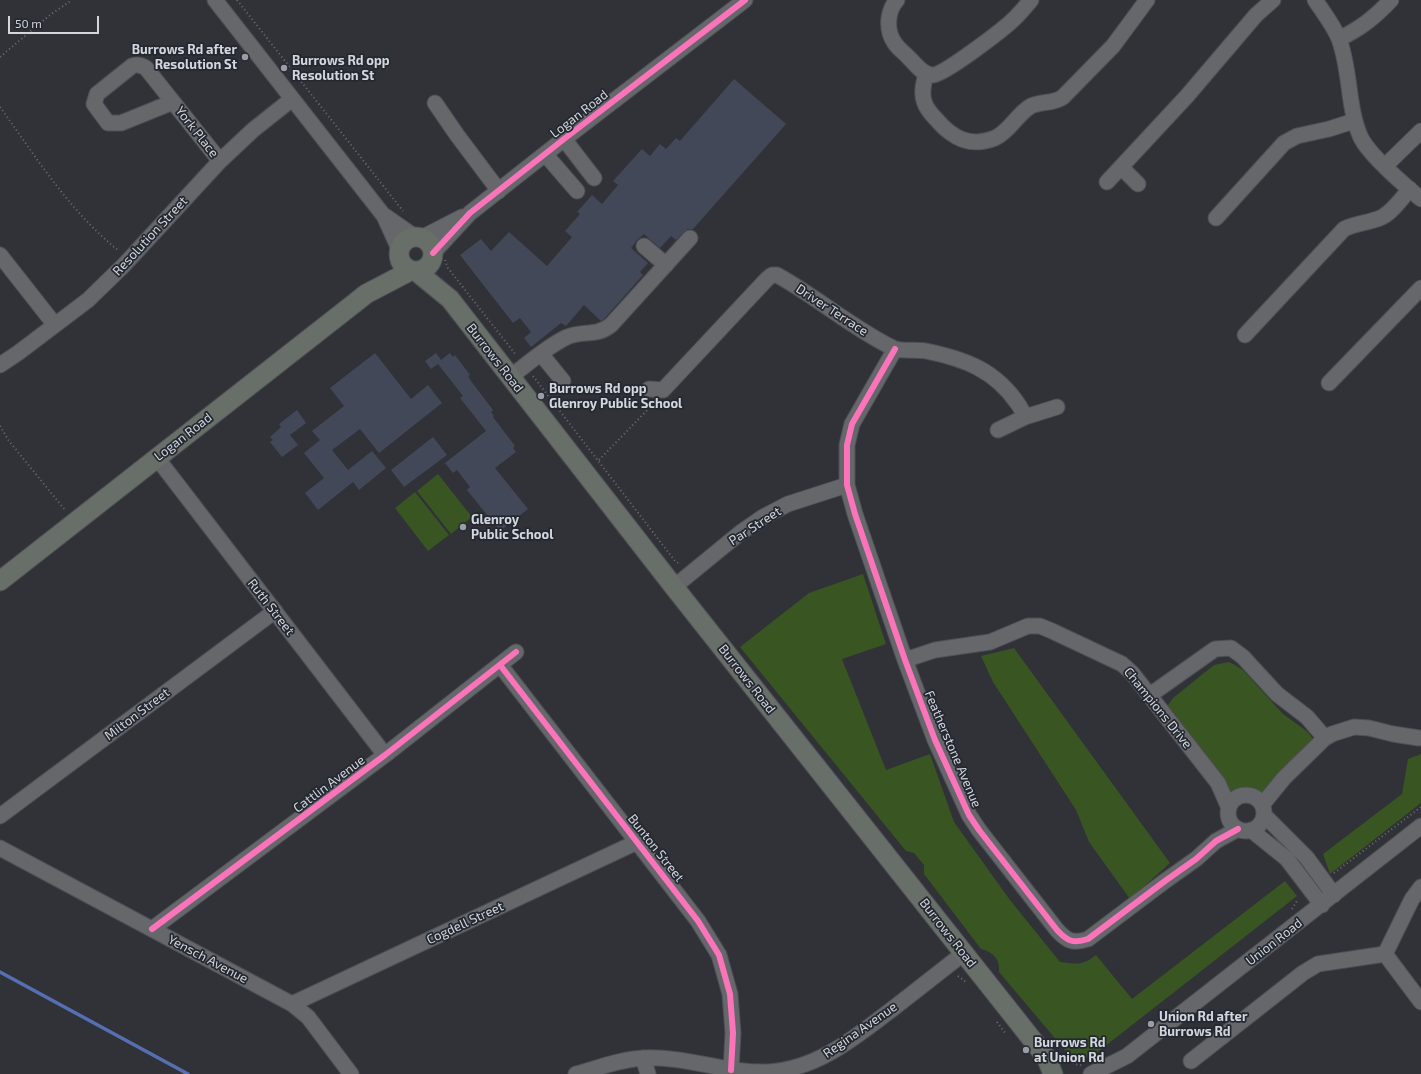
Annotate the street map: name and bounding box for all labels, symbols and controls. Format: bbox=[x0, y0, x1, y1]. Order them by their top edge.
scale bar bbox=[10, 8, 101, 34]
text: 50 m bbox=[15, 16, 42, 30]
place label: Burrows Rd after Resolution St bbox=[132, 42, 237, 73]
marker: Burrows Rd after Resolution St bbox=[240, 52, 250, 62]
place label: Burrows Rd opp Resolution St bbox=[292, 53, 390, 84]
marker: Burrows Rd opp Resolution St bbox=[279, 63, 289, 73]
street label: Logan Road bbox=[547, 87, 611, 141]
street label: York Place bbox=[172, 103, 222, 161]
street label: Resolution Street bbox=[109, 193, 191, 279]
street label: Driver Terrace bbox=[793, 281, 871, 339]
street label: Burrows Road bbox=[463, 320, 527, 396]
place label: Burrows Rd opp Glenroy Public School bbox=[549, 381, 682, 412]
marker: Burrows Rd opp Glenroy Public School bbox=[536, 391, 546, 401]
street label: Logan Road bbox=[151, 410, 215, 464]
street label: Par Street bbox=[726, 503, 784, 549]
place label: Glenroy Public School bbox=[471, 512, 553, 543]
marker: Glenroy Public School bbox=[458, 522, 468, 532]
street label: Ruth Street bbox=[244, 576, 298, 638]
street label: Burrows Road bbox=[715, 641, 779, 717]
street label: Champions Drive bbox=[1121, 664, 1195, 752]
street label: Milton Street bbox=[101, 685, 173, 743]
street label: Featherstone Avenue bbox=[921, 688, 985, 810]
street label: Cattlin Avenue bbox=[290, 752, 368, 816]
street label: Bunton Street bbox=[625, 811, 687, 885]
street label: Burrows Road bbox=[916, 895, 980, 971]
street label: Cogdell Street bbox=[424, 898, 506, 948]
street label: Union Road bbox=[1243, 915, 1305, 969]
street label: Yensch Avenue bbox=[165, 931, 251, 987]
street label: Regina Avenue bbox=[820, 999, 900, 1061]
place label: Union Rd after Burrows Rd bbox=[1159, 1009, 1247, 1040]
marker: Union Rd after Burrows Rd bbox=[1146, 1019, 1156, 1029]
place label: Burrows Rd at Union Rd bbox=[1034, 1035, 1106, 1066]
marker: Burrows Rd at Union Rd bbox=[1021, 1045, 1031, 1055]

